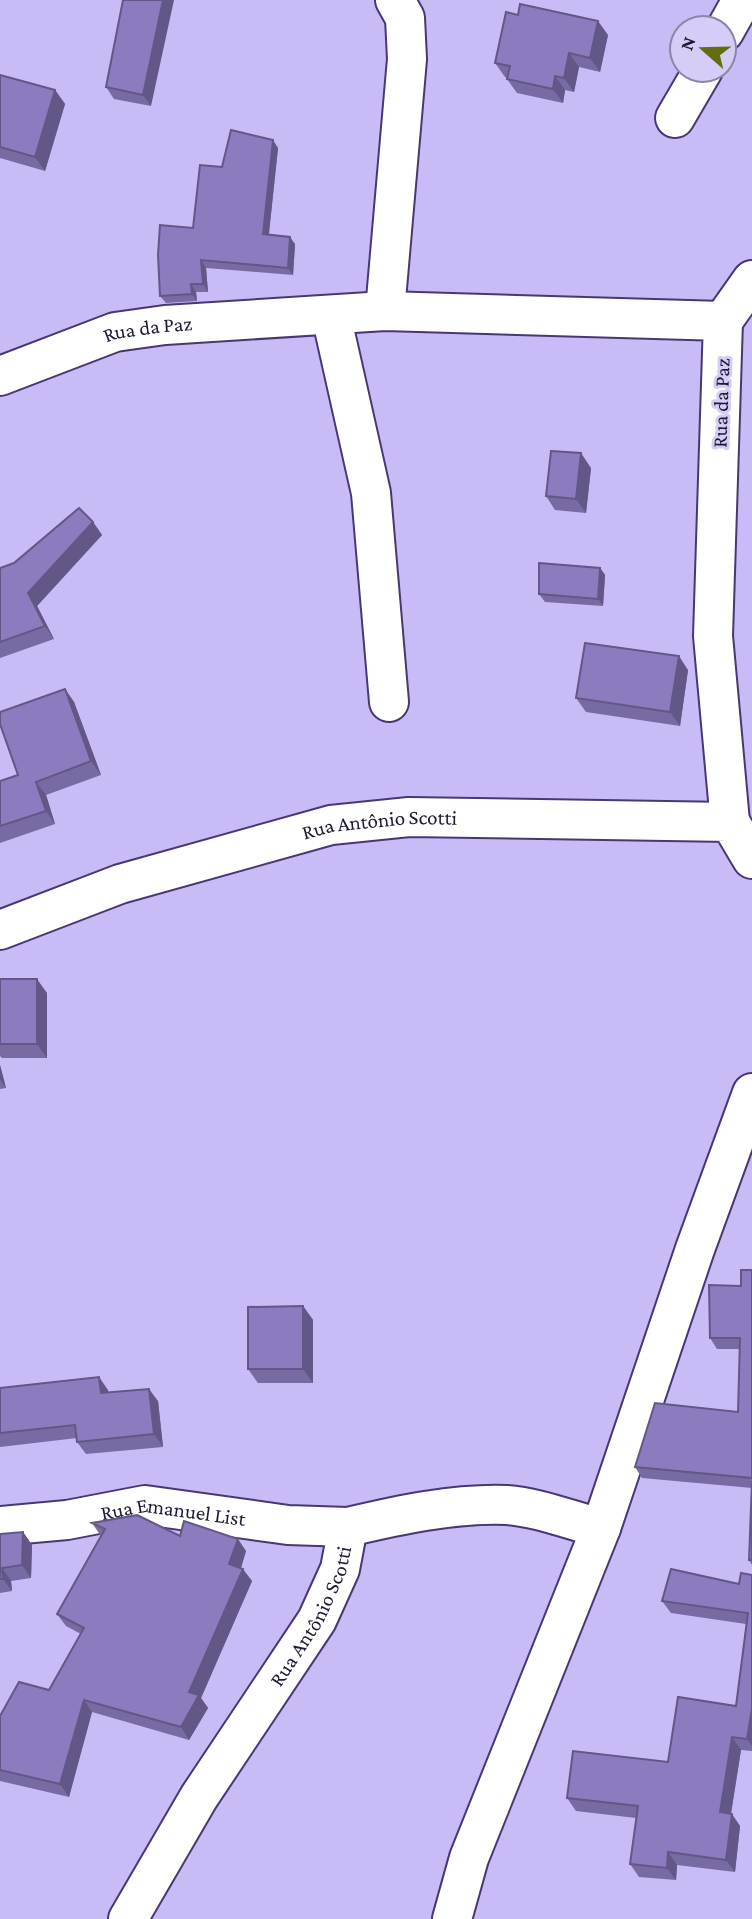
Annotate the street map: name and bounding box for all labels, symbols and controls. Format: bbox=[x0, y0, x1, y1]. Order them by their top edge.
north arrow bbox=[668, 14, 738, 84]
text: N bbox=[675, 34, 700, 53]
street label: Rua da Paz bbox=[99, 311, 193, 348]
street label: Rua da Paz bbox=[707, 358, 735, 448]
street label: Rua Antônio Scotti bbox=[299, 805, 458, 845]
street label: Rua Emanuel List bbox=[99, 1493, 248, 1531]
street label: Rua Antônio Scotti bbox=[264, 1543, 356, 1691]

